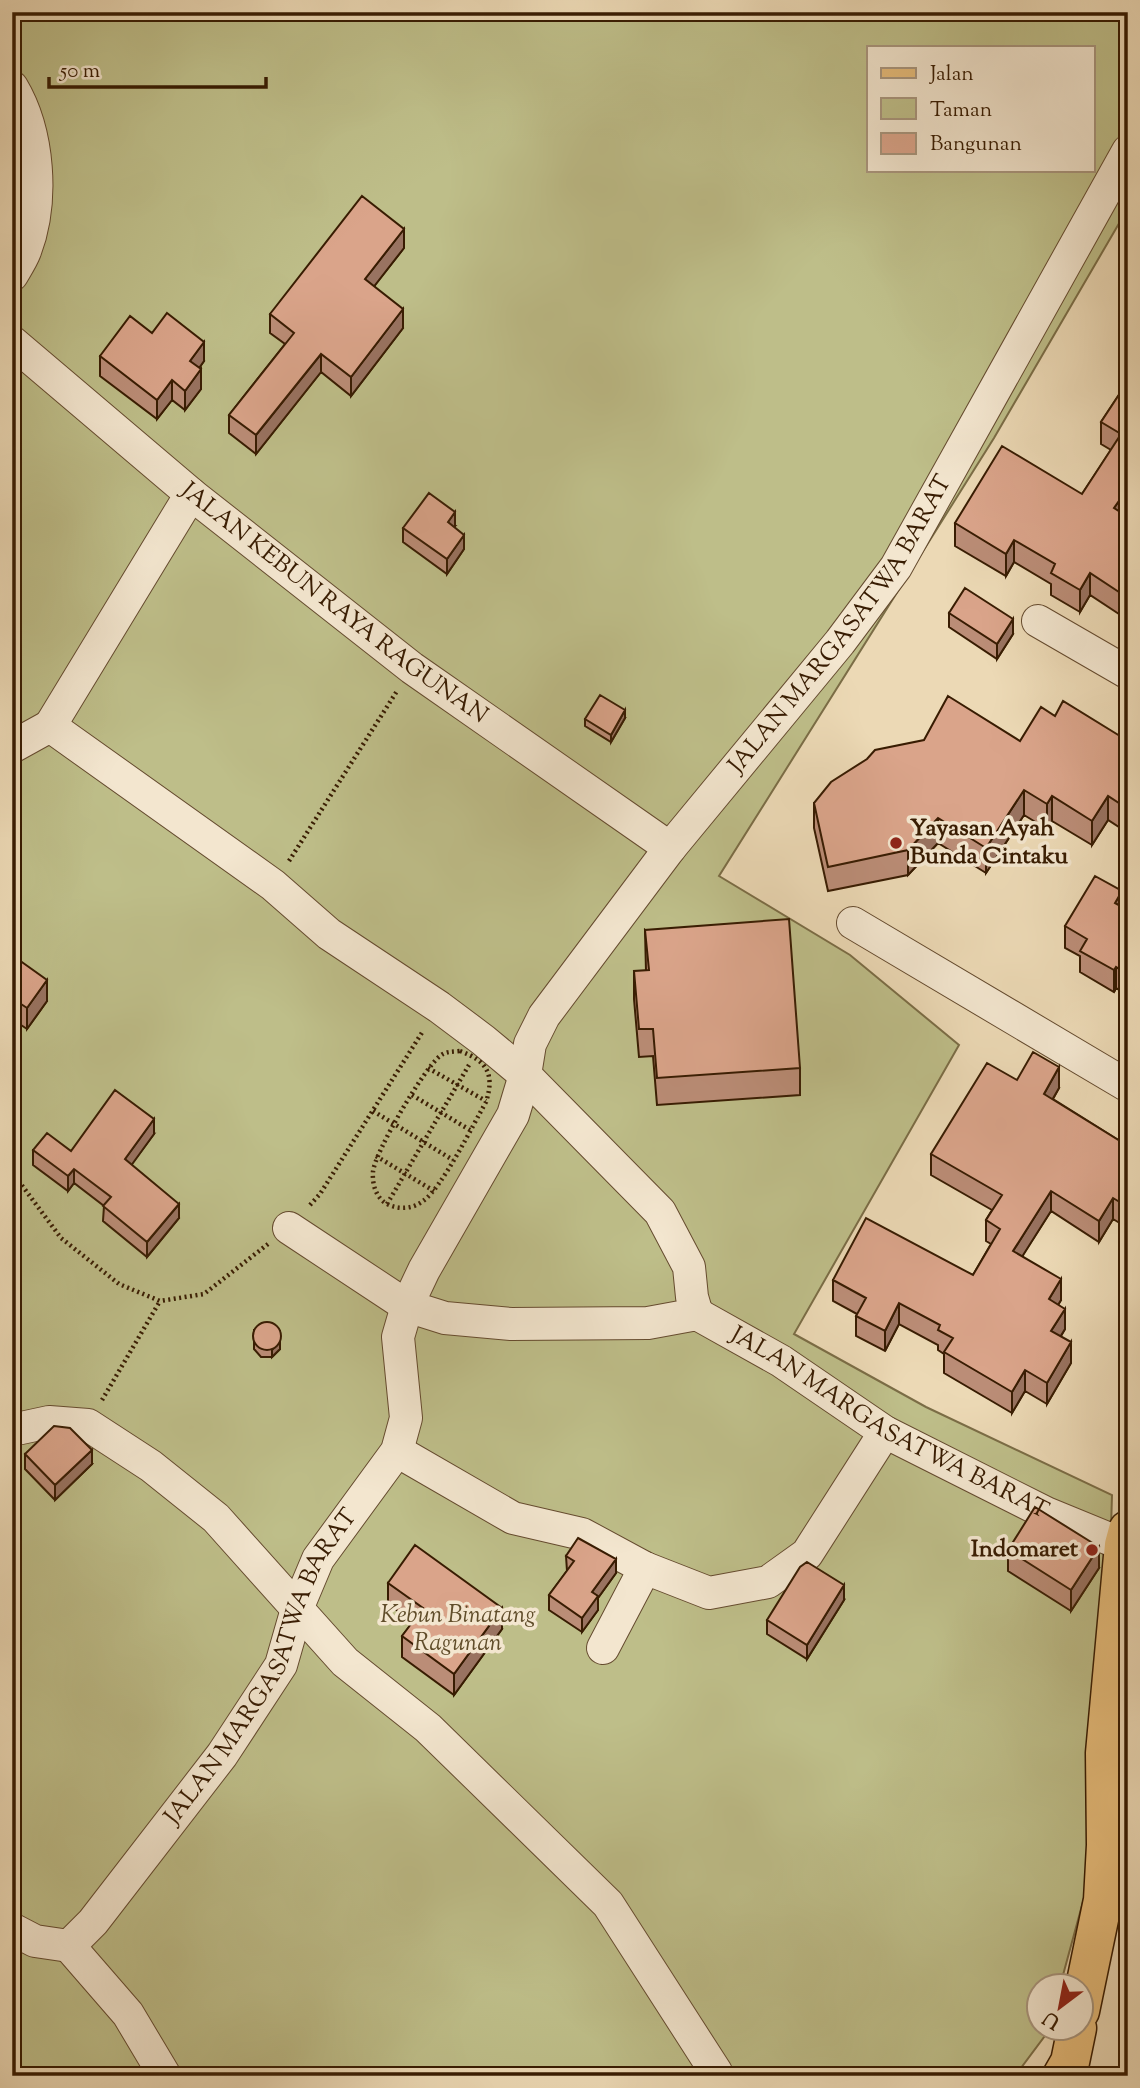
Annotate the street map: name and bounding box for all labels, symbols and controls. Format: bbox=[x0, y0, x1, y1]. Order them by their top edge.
scale bar bbox=[49, 46, 266, 90]
legend bbox=[867, 46, 1094, 172]
text: 50 m bbox=[59, 57, 100, 87]
text: Jalan bbox=[929, 60, 974, 90]
text: Taman bbox=[930, 96, 992, 126]
text: Bangunan bbox=[930, 130, 1022, 160]
street label: JALAN MARGASATWA BARAT bbox=[720, 469, 961, 783]
street label: JALAN KEBUN RAYA RAGUNAN bbox=[171, 474, 494, 733]
place label: Yayasan Ayah Bunda Cintaku bbox=[910, 812, 1068, 874]
marker: Yayasan Ayah Bunda Cintaku bbox=[888, 835, 904, 851]
street label: JALAN MARGASATWA BARAT bbox=[722, 1318, 1054, 1529]
street label: JALAN MARGASATWA BARAT bbox=[156, 1502, 366, 1834]
place label: Indomaret bbox=[971, 1533, 1079, 1567]
marker: Indomaret bbox=[1084, 1542, 1100, 1558]
park label: Kebun Binatang Ragunan bbox=[380, 1599, 536, 1661]
north arrow bbox=[1024, 1972, 1094, 2042]
text: U bbox=[1038, 2003, 1066, 2035]

